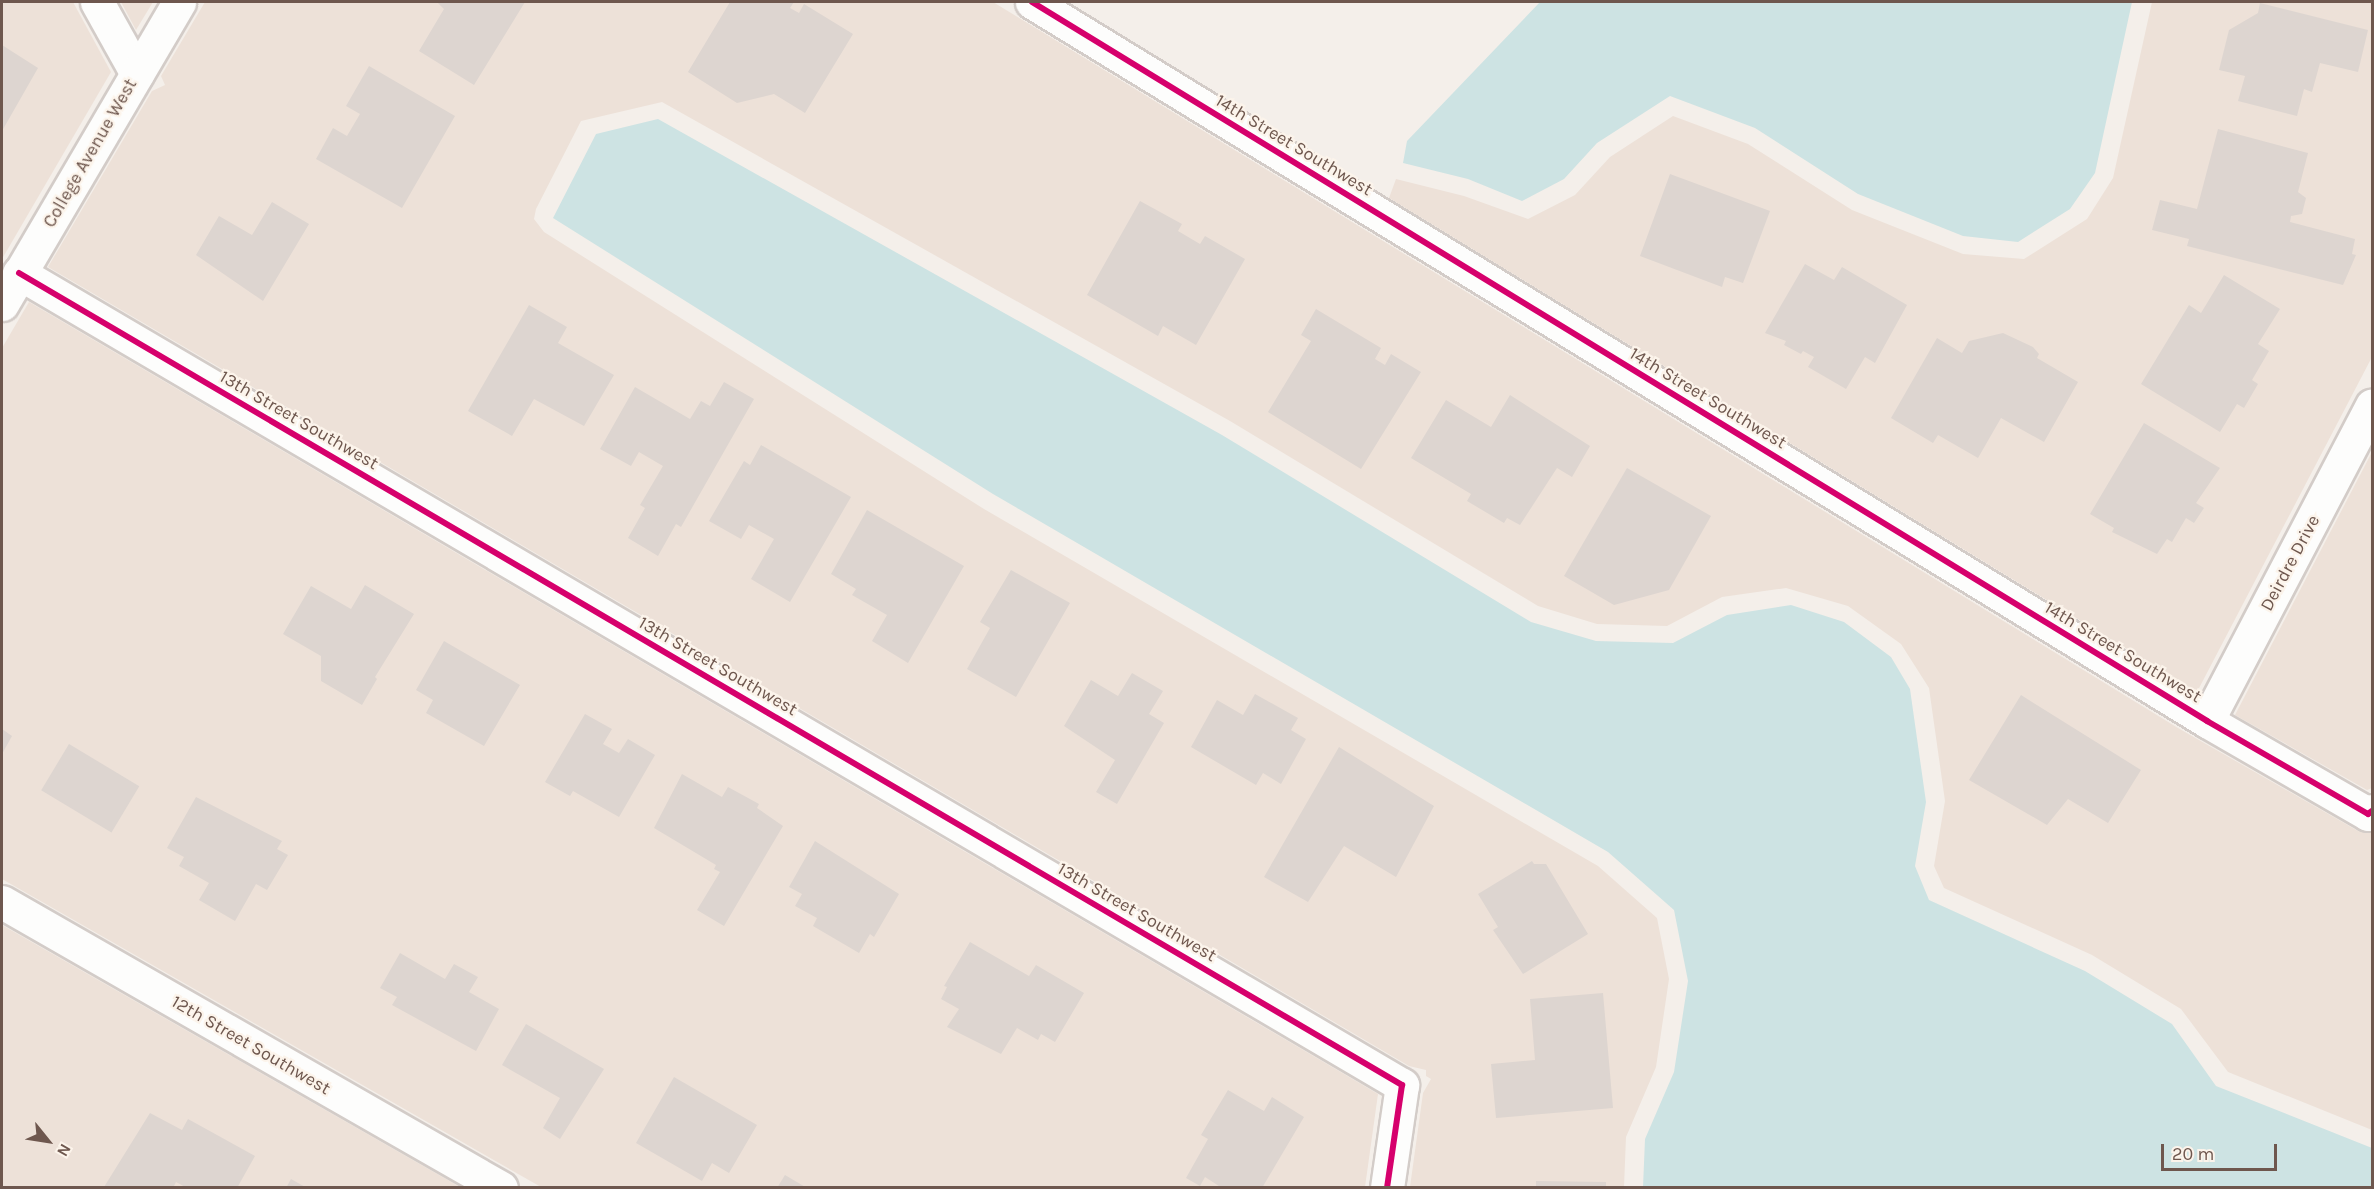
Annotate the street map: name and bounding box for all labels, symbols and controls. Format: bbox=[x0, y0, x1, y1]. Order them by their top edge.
street label: College Avenue West bbox=[39, 75, 141, 231]
street label: 14th Street Southwest bbox=[1212, 90, 1376, 200]
street label: 14th Street Southwest bbox=[1626, 343, 1790, 453]
street label: 13th Street Southwest bbox=[216, 366, 382, 474]
street label: Deirdre Drive bbox=[2256, 511, 2324, 615]
street label: 14th Street Southwest bbox=[2041, 597, 2205, 707]
street label: 13th Street Southwest bbox=[635, 612, 801, 720]
street label: 13th Street Southwest bbox=[1054, 858, 1220, 966]
street label: 12th Street Southwest bbox=[168, 991, 334, 1099]
north arrow bbox=[18, 1111, 78, 1171]
scale bar bbox=[2164, 1132, 2280, 1170]
text: N bbox=[53, 1141, 75, 1160]
text: 20 m bbox=[2172, 1143, 2214, 1165]

